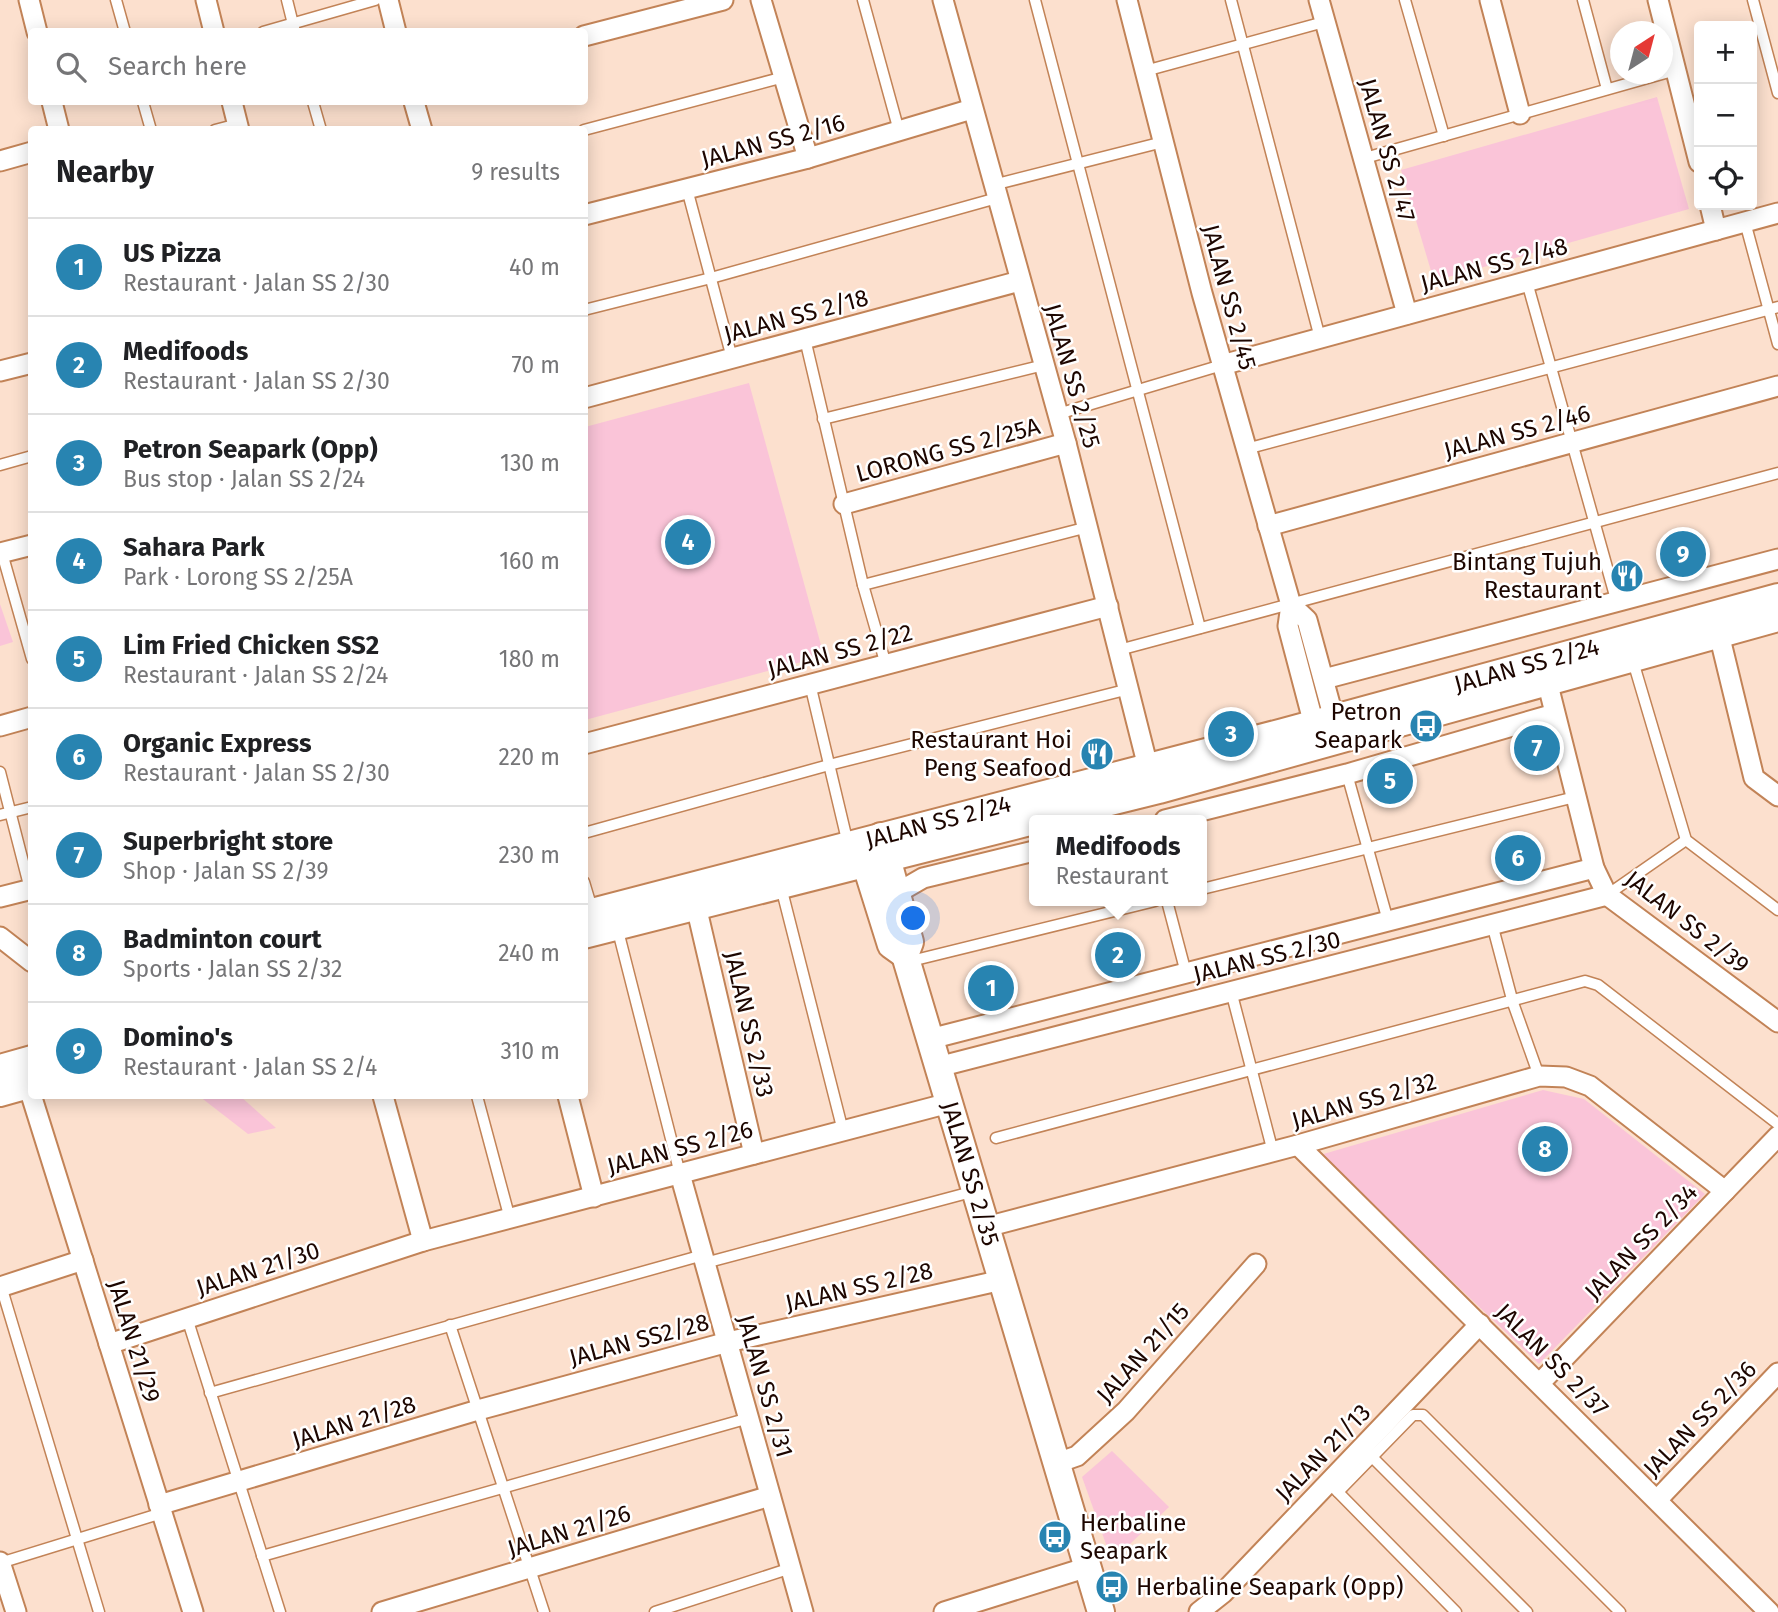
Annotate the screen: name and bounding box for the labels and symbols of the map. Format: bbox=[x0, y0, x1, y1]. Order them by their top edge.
north arrow bbox=[1610, 21, 1673, 84]
street label: JALAN SS 2/47 bbox=[1353, 75, 1421, 225]
street label: JALAN SS 2/16 bbox=[698, 108, 848, 174]
street label: JALAN SS 2/45 bbox=[1196, 221, 1262, 373]
street label: JALAN SS 2/48 bbox=[1417, 232, 1571, 298]
street label: JALAN SS 2/18 bbox=[721, 283, 871, 349]
street label: JALAN SS 2/25 bbox=[1038, 300, 1106, 452]
street label: JALAN SS 2/46 bbox=[1441, 399, 1593, 465]
street label: LORONG SS 2/25A bbox=[853, 412, 1043, 488]
pin: 4 bbox=[665, 516, 711, 568]
pin: 9 bbox=[1660, 528, 1706, 580]
place label: Bintang Tujuh Restaurant bbox=[1452, 548, 1602, 604]
restaurant icon: Bintang Tujuh Restaurant bbox=[1608, 557, 1646, 595]
street label: JALAN SS 2/22 bbox=[764, 618, 916, 684]
street label: JALAN SS 2/24 bbox=[1451, 632, 1603, 699]
place label: Petron Seapark bbox=[1314, 698, 1403, 754]
bus stop icon: Petron Seapark bbox=[1407, 707, 1445, 745]
pin: 3 bbox=[1208, 708, 1254, 760]
pin: 7 bbox=[1514, 722, 1560, 774]
place label: Restaurant Hoi Peng Seafood bbox=[910, 726, 1072, 782]
restaurant icon: Restaurant Hoi Peng Seafood bbox=[1078, 735, 1116, 773]
pin: 5 bbox=[1367, 755, 1413, 807]
street label: JALAN SS 2/24 bbox=[862, 789, 1014, 854]
pin: 6 bbox=[1495, 832, 1541, 884]
street label: JALAN SS 2/39 bbox=[1619, 865, 1755, 979]
your location bbox=[896, 901, 930, 935]
street label: JALAN SS 2/30 bbox=[1190, 925, 1344, 989]
pin: 2 bbox=[1095, 929, 1141, 981]
street label: JALAN SS 2/33 bbox=[719, 948, 779, 1100]
pin: 1 bbox=[968, 962, 1014, 1014]
street label: JALAN SS 2/32 bbox=[1289, 1067, 1439, 1135]
street label: JALAN SS 2/35 bbox=[935, 1098, 1005, 1249]
street label: JALAN SS 2/26 bbox=[604, 1115, 756, 1181]
pin: 8 bbox=[1522, 1123, 1568, 1175]
street label: JALAN SS 2/34 bbox=[1579, 1178, 1703, 1306]
street label: JALAN 21/30 bbox=[193, 1236, 323, 1302]
street label: JALAN SS 2/28 bbox=[783, 1256, 935, 1318]
street label: JALAN 21/29 bbox=[102, 1276, 166, 1406]
street label: JALAN 21/15 bbox=[1091, 1297, 1195, 1409]
street label: JALAN SS 2/37 bbox=[1490, 1298, 1614, 1422]
street label: JALAN SS2/28 bbox=[566, 1308, 712, 1372]
street label: JALAN SS 2/31 bbox=[731, 1311, 799, 1461]
street label: JALAN SS 2/36 bbox=[1638, 1355, 1762, 1483]
street label: JALAN 21/28 bbox=[289, 1390, 419, 1454]
street label: JALAN 21/13 bbox=[1270, 1398, 1376, 1508]
street label: JALAN 21/26 bbox=[504, 1499, 634, 1563]
place label: Herbaline Seapark bbox=[1080, 1509, 1186, 1565]
bus stop icon: Herbaline Seapark bbox=[1036, 1518, 1074, 1556]
bus stop icon: Herbaline Seapark (Opp) bbox=[1093, 1568, 1131, 1606]
place label: Herbaline Seapark (Opp) bbox=[1136, 1573, 1403, 1601]

